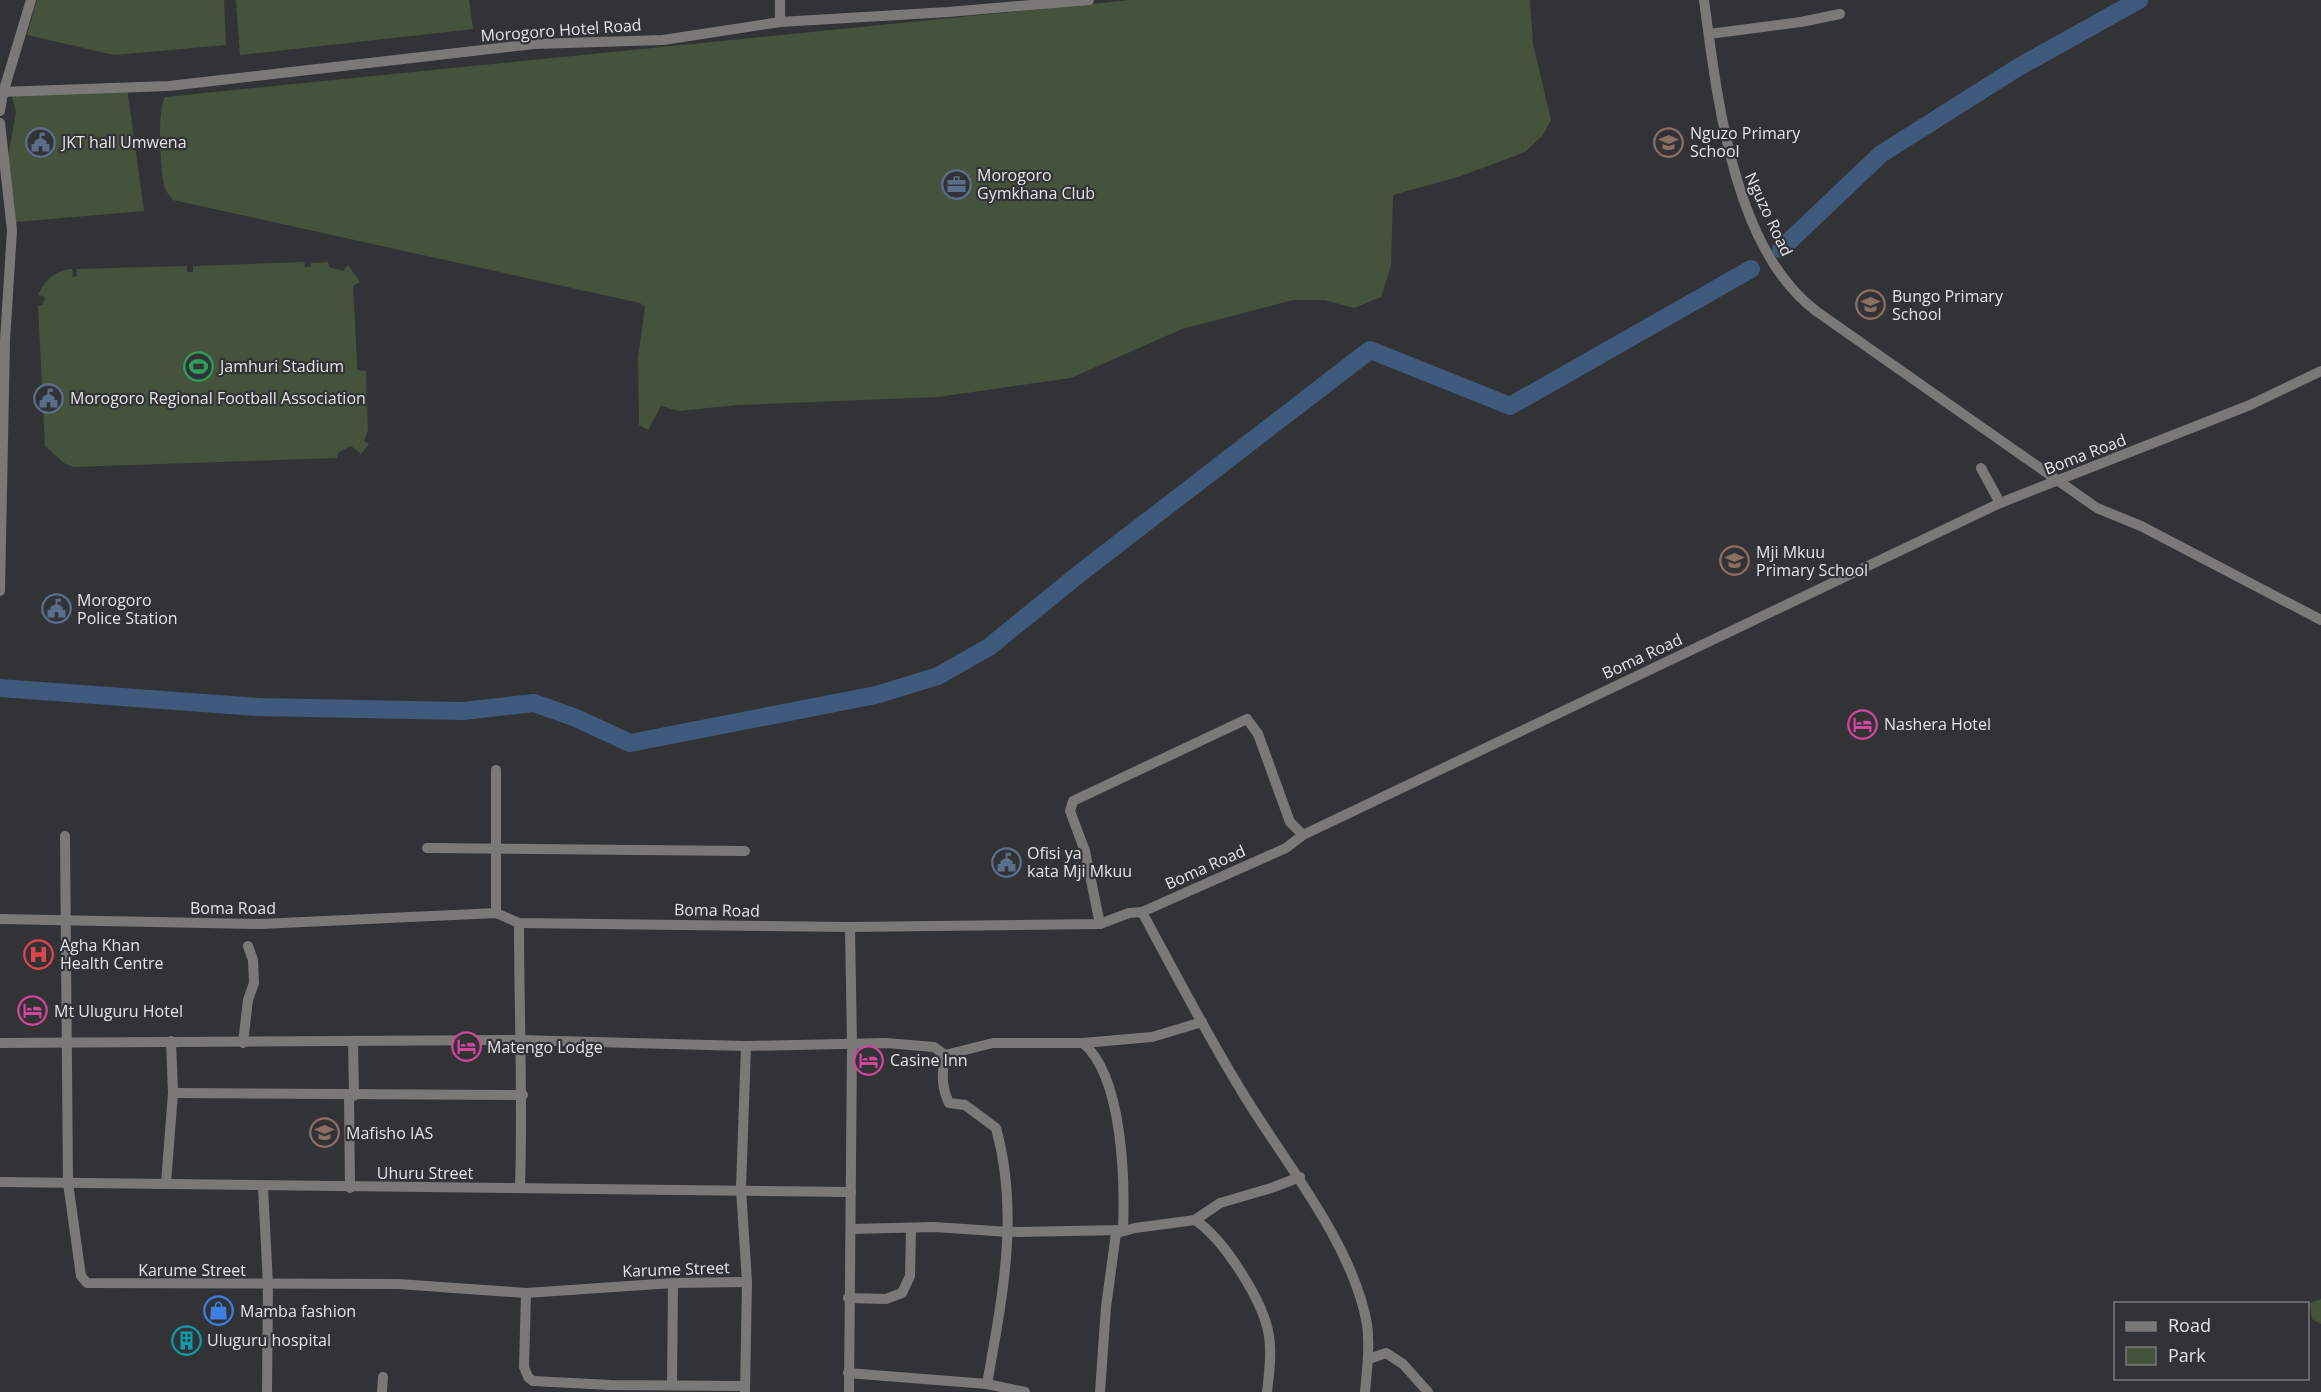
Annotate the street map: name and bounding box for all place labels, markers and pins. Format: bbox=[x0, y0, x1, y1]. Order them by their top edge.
place label: Nguzo Primary School bbox=[1690, 122, 1801, 162]
public building icon: JKT hall Umwena bbox=[25, 126, 57, 158]
school or university icon: Nguzo Primary School bbox=[1653, 126, 1685, 158]
place label: JKT hall Umwena bbox=[60, 131, 187, 153]
place label: Morogoro Gymkhana Club bbox=[977, 164, 1095, 204]
office icon: Morogoro Gymkhana Club bbox=[940, 168, 972, 200]
place label: Bungo Primary School bbox=[1892, 285, 2004, 325]
school or university icon: Bungo Primary School bbox=[1855, 289, 1887, 321]
sports icon: Jamhuri Stadium bbox=[183, 350, 215, 382]
place label: Jamhuri Stadium bbox=[218, 355, 344, 377]
public building icon: Morogoro Regional Football Association bbox=[33, 382, 65, 414]
place label: Morogoro Regional Football Association bbox=[70, 387, 366, 409]
place label: Mji Mkuu Primary School bbox=[1756, 541, 1868, 581]
school or university icon: Mji Mkuu Primary School bbox=[1719, 545, 1751, 577]
place label: Morogoro Police Station bbox=[77, 589, 178, 629]
public building icon: Morogoro Police Station bbox=[40, 593, 72, 625]
hotel icon: Nashera Hotel bbox=[1847, 708, 1879, 740]
place label: Nashera Hotel bbox=[1884, 713, 1991, 735]
place label: Ofisi ya kata Mji Mkuu bbox=[1027, 842, 1132, 882]
public building icon: Ofisi ya kata Mji Mkuu bbox=[990, 846, 1022, 878]
place label: Agha Khan Health Centre bbox=[60, 934, 164, 974]
hospital icon: Agha Khan Health Centre bbox=[23, 938, 55, 970]
hotel icon: Mt Uluguru Hotel bbox=[17, 995, 49, 1027]
place label: Mt Uluguru Hotel bbox=[54, 1000, 183, 1022]
hotel icon: Matengo Lodge bbox=[450, 1031, 482, 1063]
place label: Matengo Lodge bbox=[487, 1036, 603, 1058]
hotel icon: Casine Inn bbox=[853, 1044, 885, 1076]
place label: Casine Inn bbox=[890, 1049, 968, 1071]
school or university icon: Mafisho IAS bbox=[309, 1117, 341, 1149]
place label: Mafisho IAS bbox=[346, 1122, 434, 1144]
shop icon: Mamba fashion bbox=[203, 1295, 235, 1327]
place label: Mamba fashion bbox=[240, 1300, 356, 1322]
building icon: Uluguru hospital bbox=[170, 1324, 202, 1356]
place label: Uluguru hospital bbox=[207, 1329, 331, 1351]

